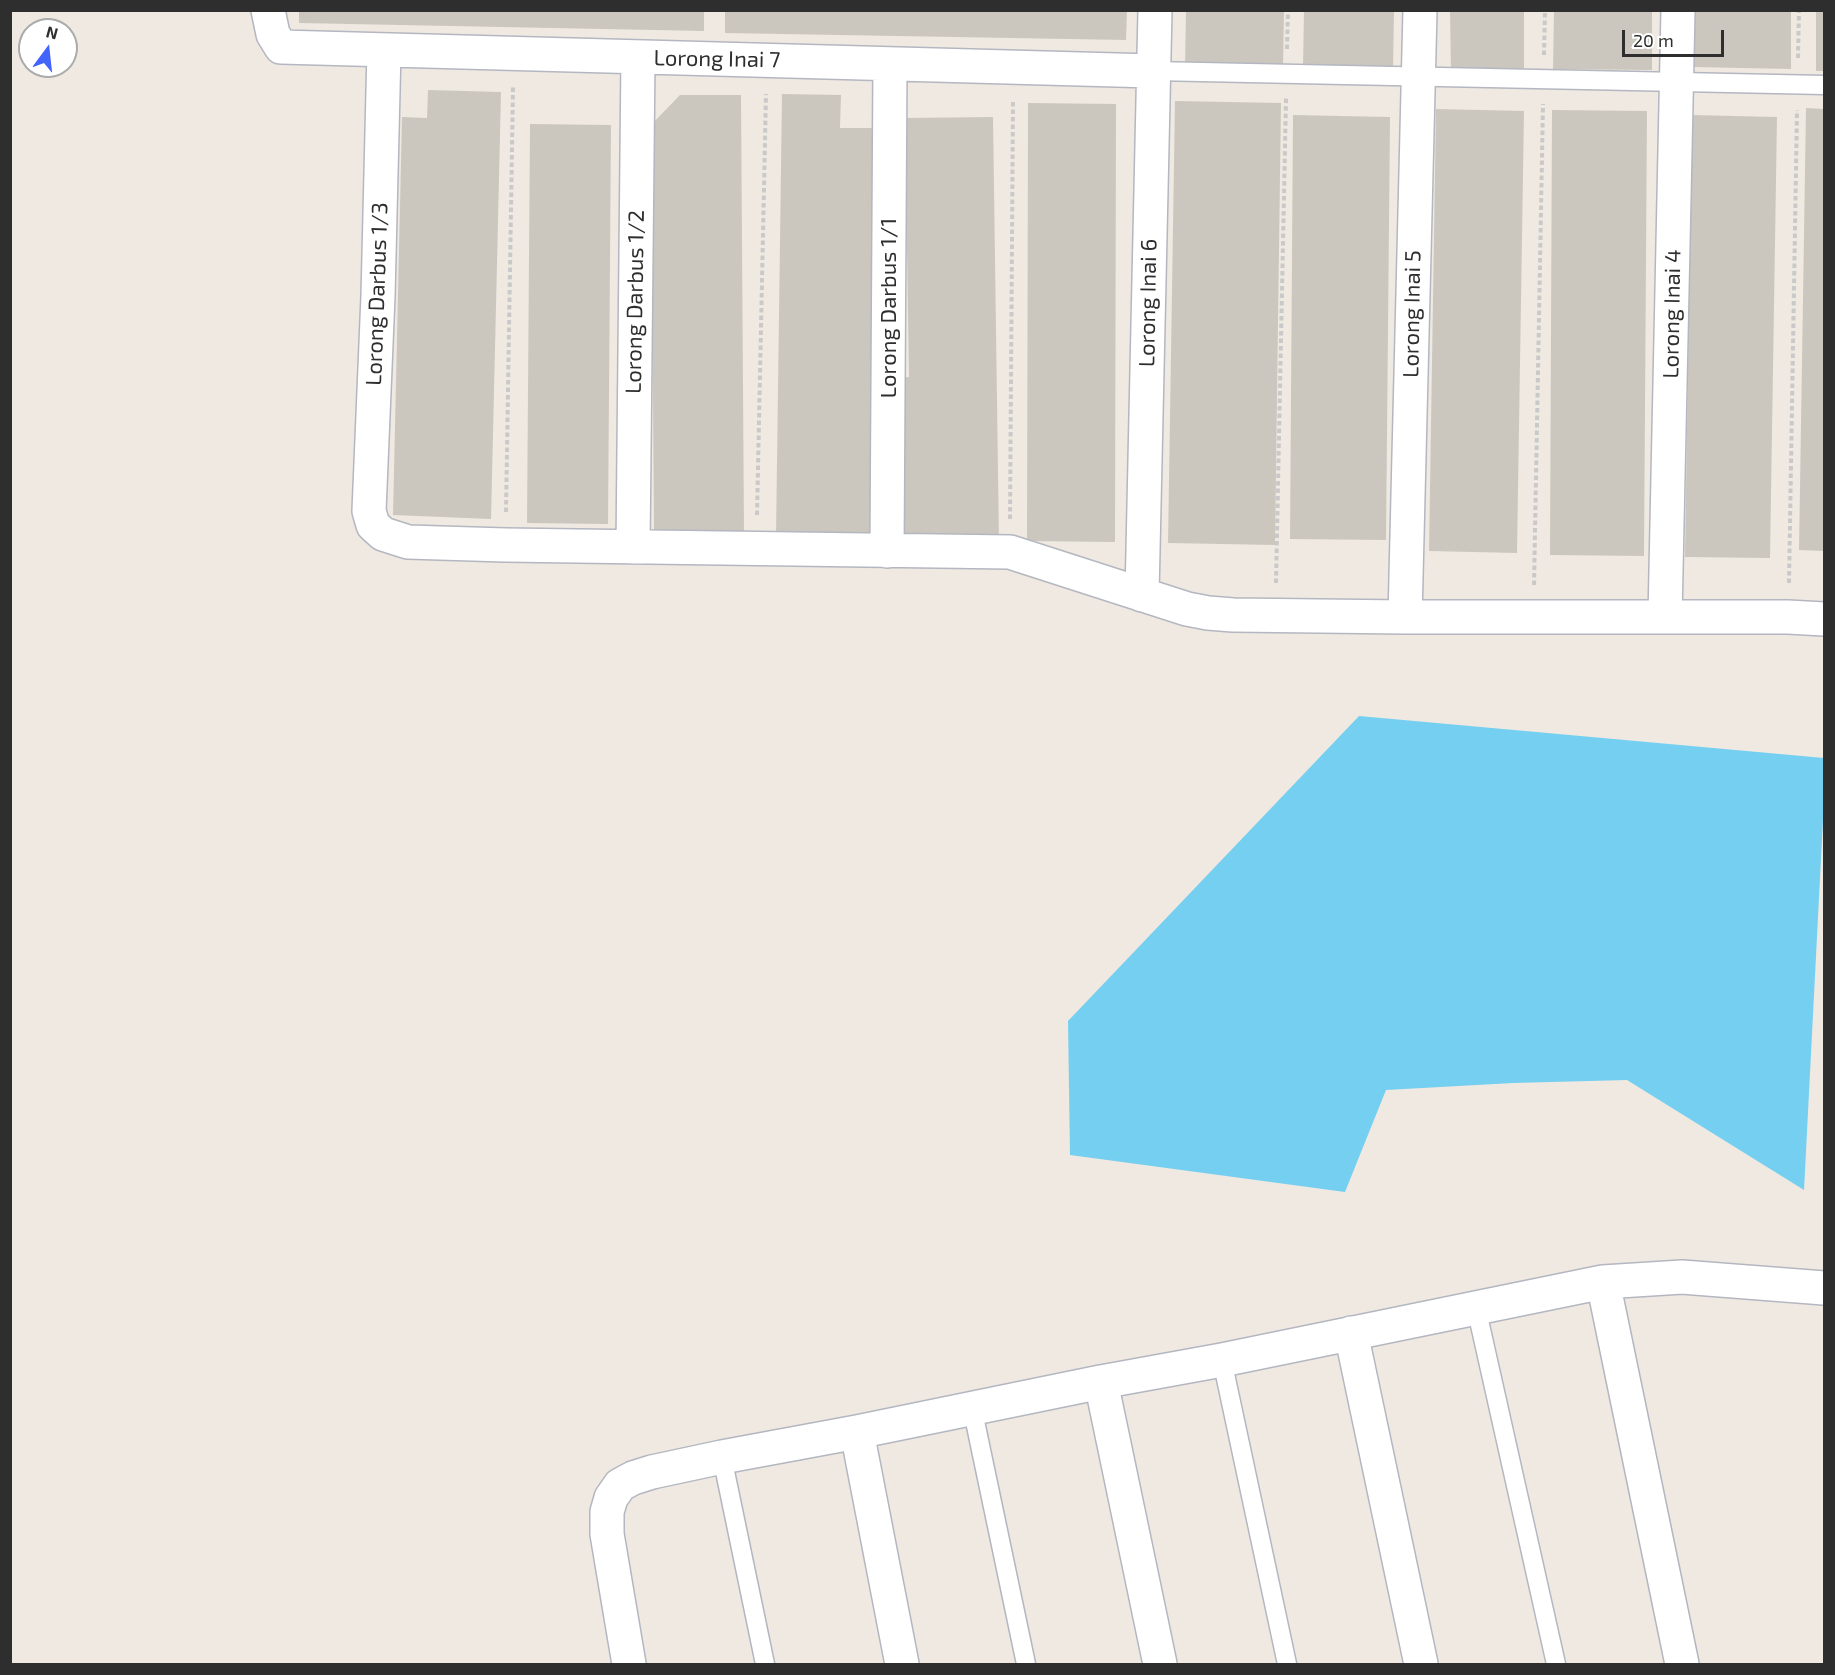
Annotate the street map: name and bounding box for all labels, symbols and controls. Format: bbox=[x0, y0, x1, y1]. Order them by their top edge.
north arrow bbox=[18, 18, 78, 78]
scale bar bbox=[1625, 18, 1727, 56]
text: N bbox=[44, 21, 60, 43]
text: 20 m bbox=[1633, 29, 1674, 51]
street label: Lorong Inai 7 bbox=[653, 45, 781, 73]
street label: Lorong Darbus 1/3 bbox=[361, 202, 393, 386]
street label: Lorong Darbus 1/2 bbox=[620, 210, 650, 394]
street label: Lorong Darbus 1/1 bbox=[876, 218, 902, 398]
street label: Lorong Inai 6 bbox=[1134, 239, 1162, 367]
street label: Lorong Inai 4 bbox=[1658, 249, 1686, 379]
street label: Lorong Inai 5 bbox=[1398, 250, 1426, 378]

